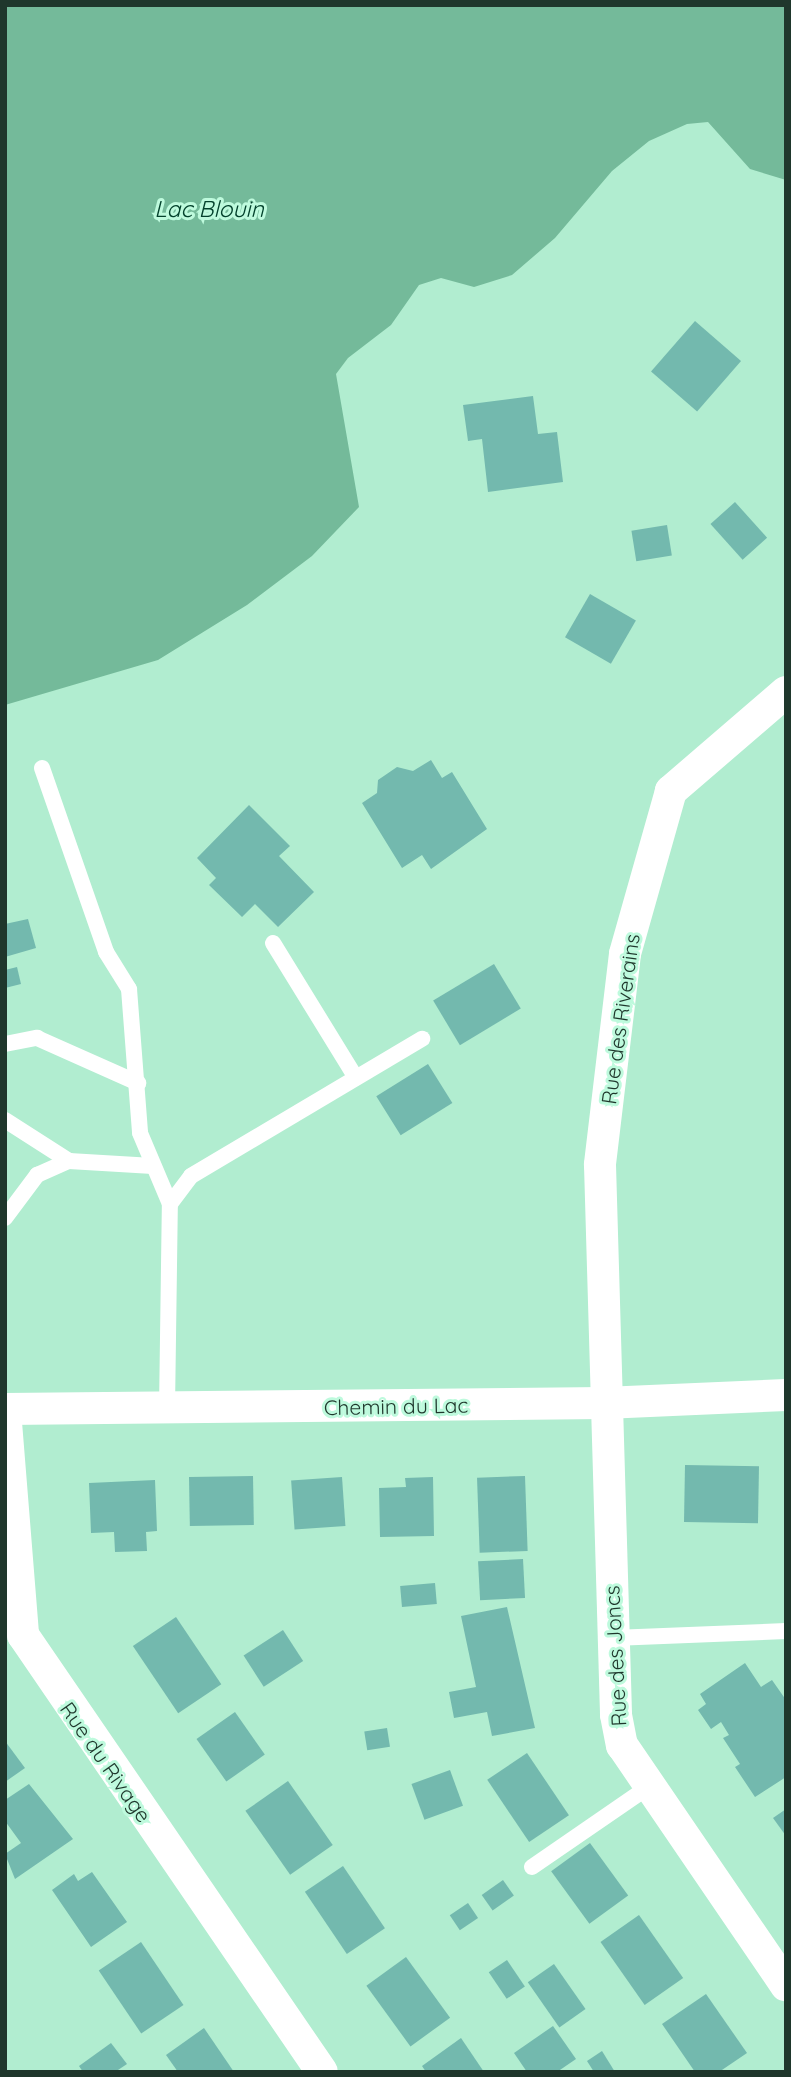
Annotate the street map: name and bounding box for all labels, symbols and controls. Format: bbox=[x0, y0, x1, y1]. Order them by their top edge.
water label: Lac Blouin bbox=[154, 195, 264, 223]
street label: Rue des Riverains bbox=[596, 932, 644, 1106]
street label: Chemin du Lac bbox=[324, 1392, 468, 1420]
street label: Rue des Joncs bbox=[599, 1585, 631, 1727]
street label: Rue du Rivage bbox=[55, 1697, 157, 1827]

